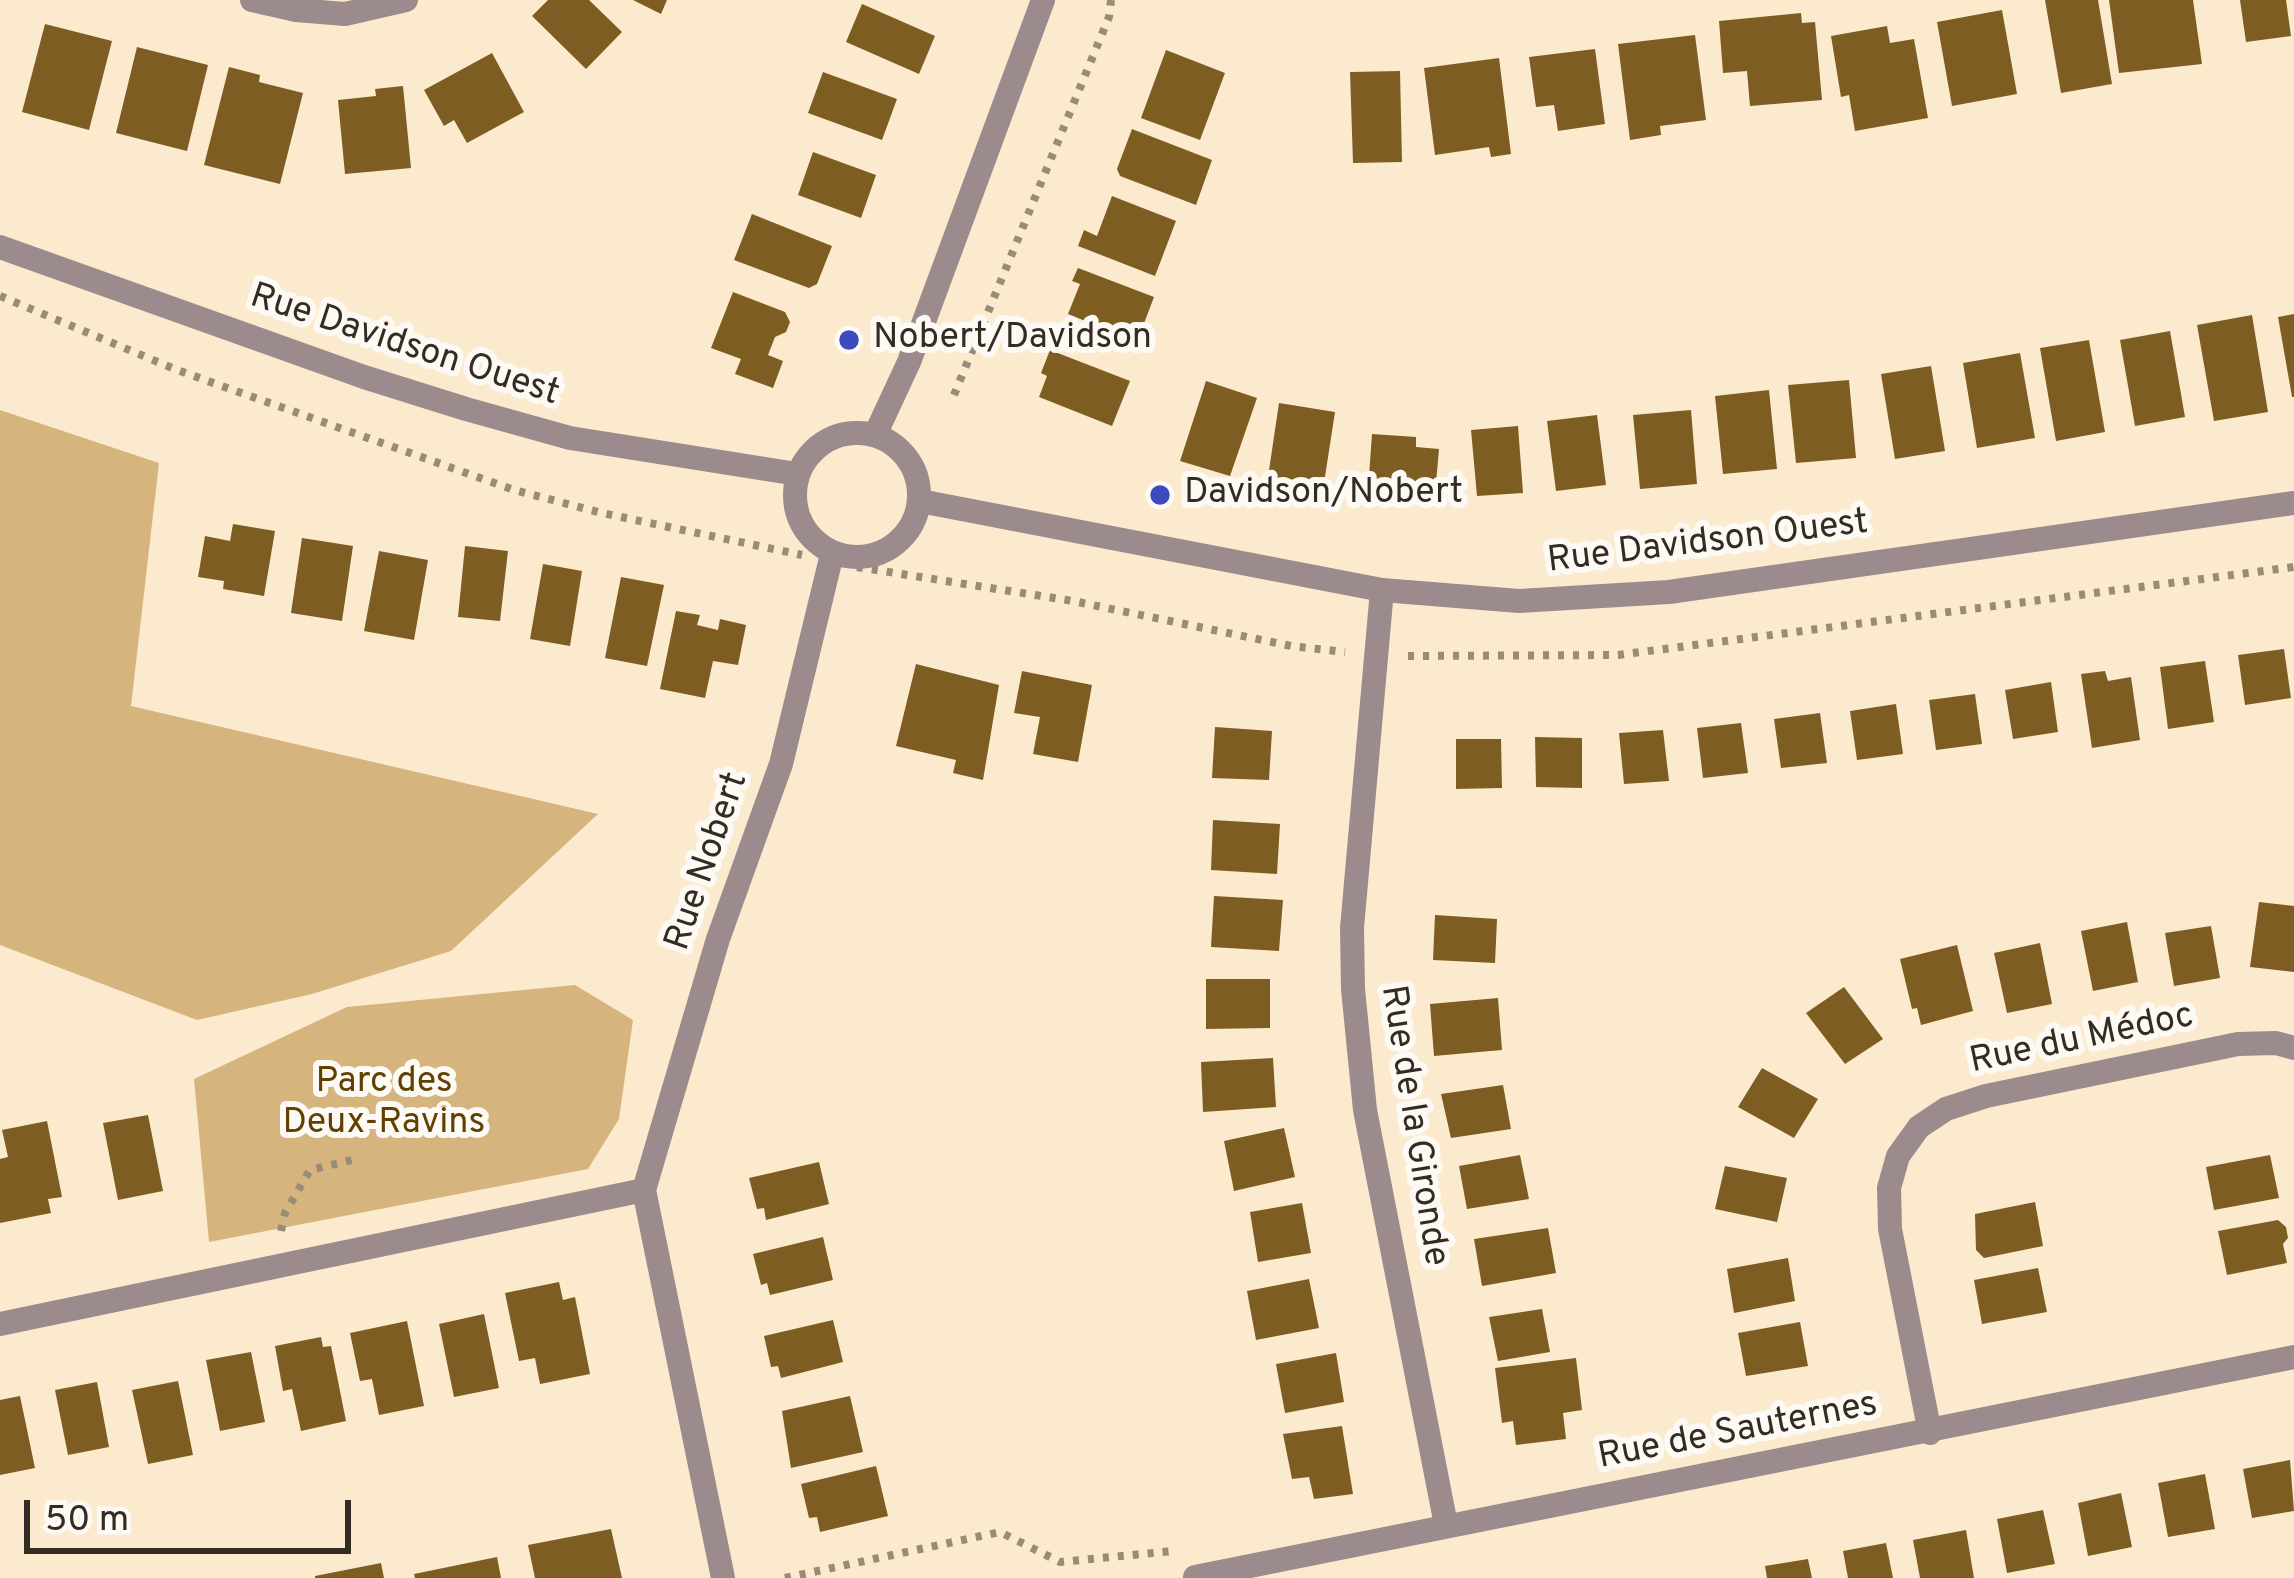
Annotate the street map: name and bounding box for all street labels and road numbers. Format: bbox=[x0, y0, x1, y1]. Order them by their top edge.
street label: Rue Davidson Ouest bbox=[244, 277, 564, 417]
street label: Rue Davidson Ouest bbox=[1545, 503, 1871, 585]
street label: Rue Nobert bbox=[658, 767, 760, 957]
street label: Rue de la Gironde bbox=[1368, 983, 1456, 1269]
street label: Rue du Médoc bbox=[1966, 996, 2198, 1086]
street label: Rue de Sauternes bbox=[1595, 1385, 1881, 1481]

